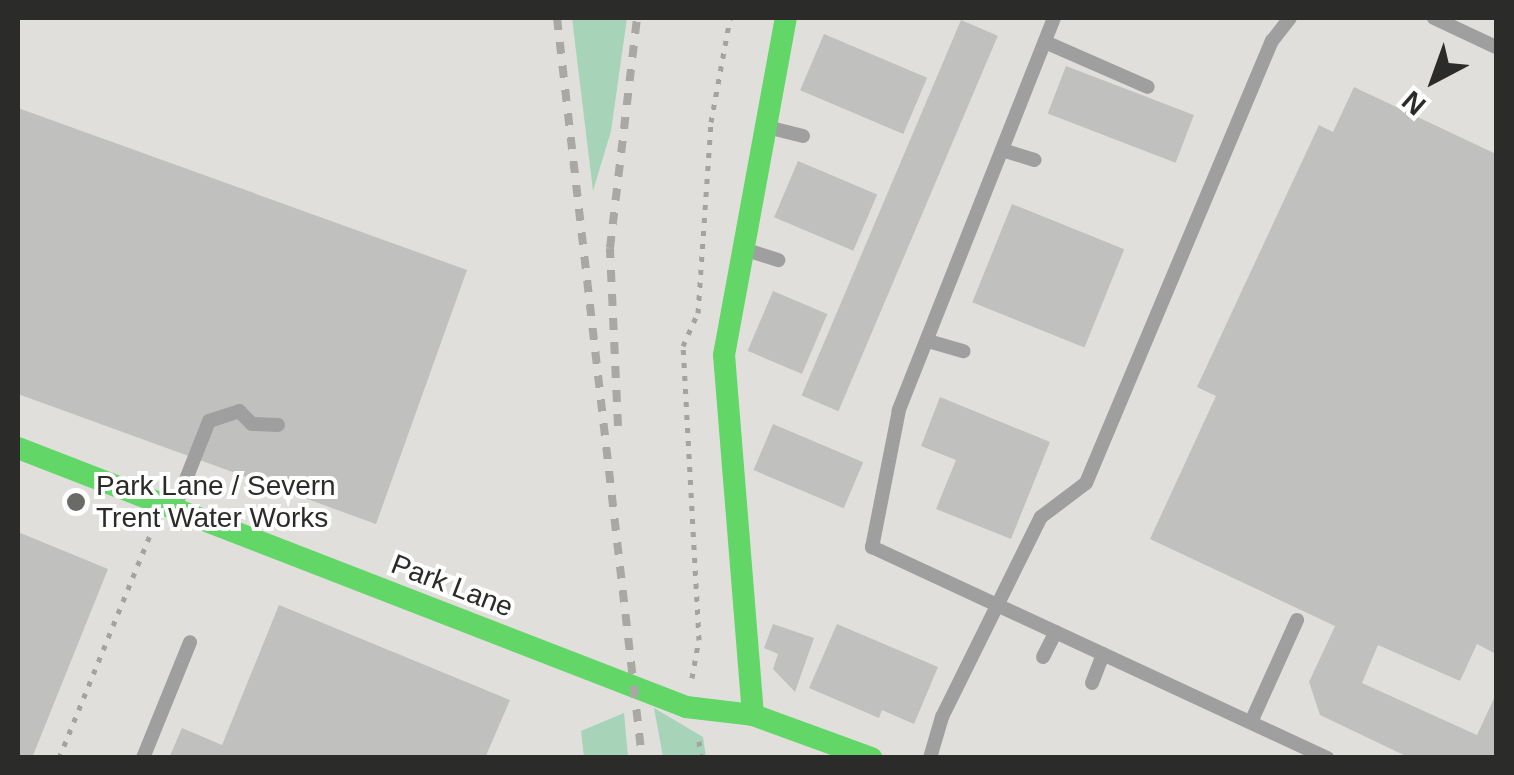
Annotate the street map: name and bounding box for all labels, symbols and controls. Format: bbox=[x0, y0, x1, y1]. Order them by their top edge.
north arrow bbox=[1384, 30, 1484, 130]
text: N bbox=[1396, 85, 1432, 121]
place label: Park Lane / Severn Trent Water Works bbox=[96, 469, 336, 535]
marker: Park Lane / Severn Trent Water Works bbox=[65, 491, 87, 513]
street label: Park Lane bbox=[386, 547, 518, 625]

